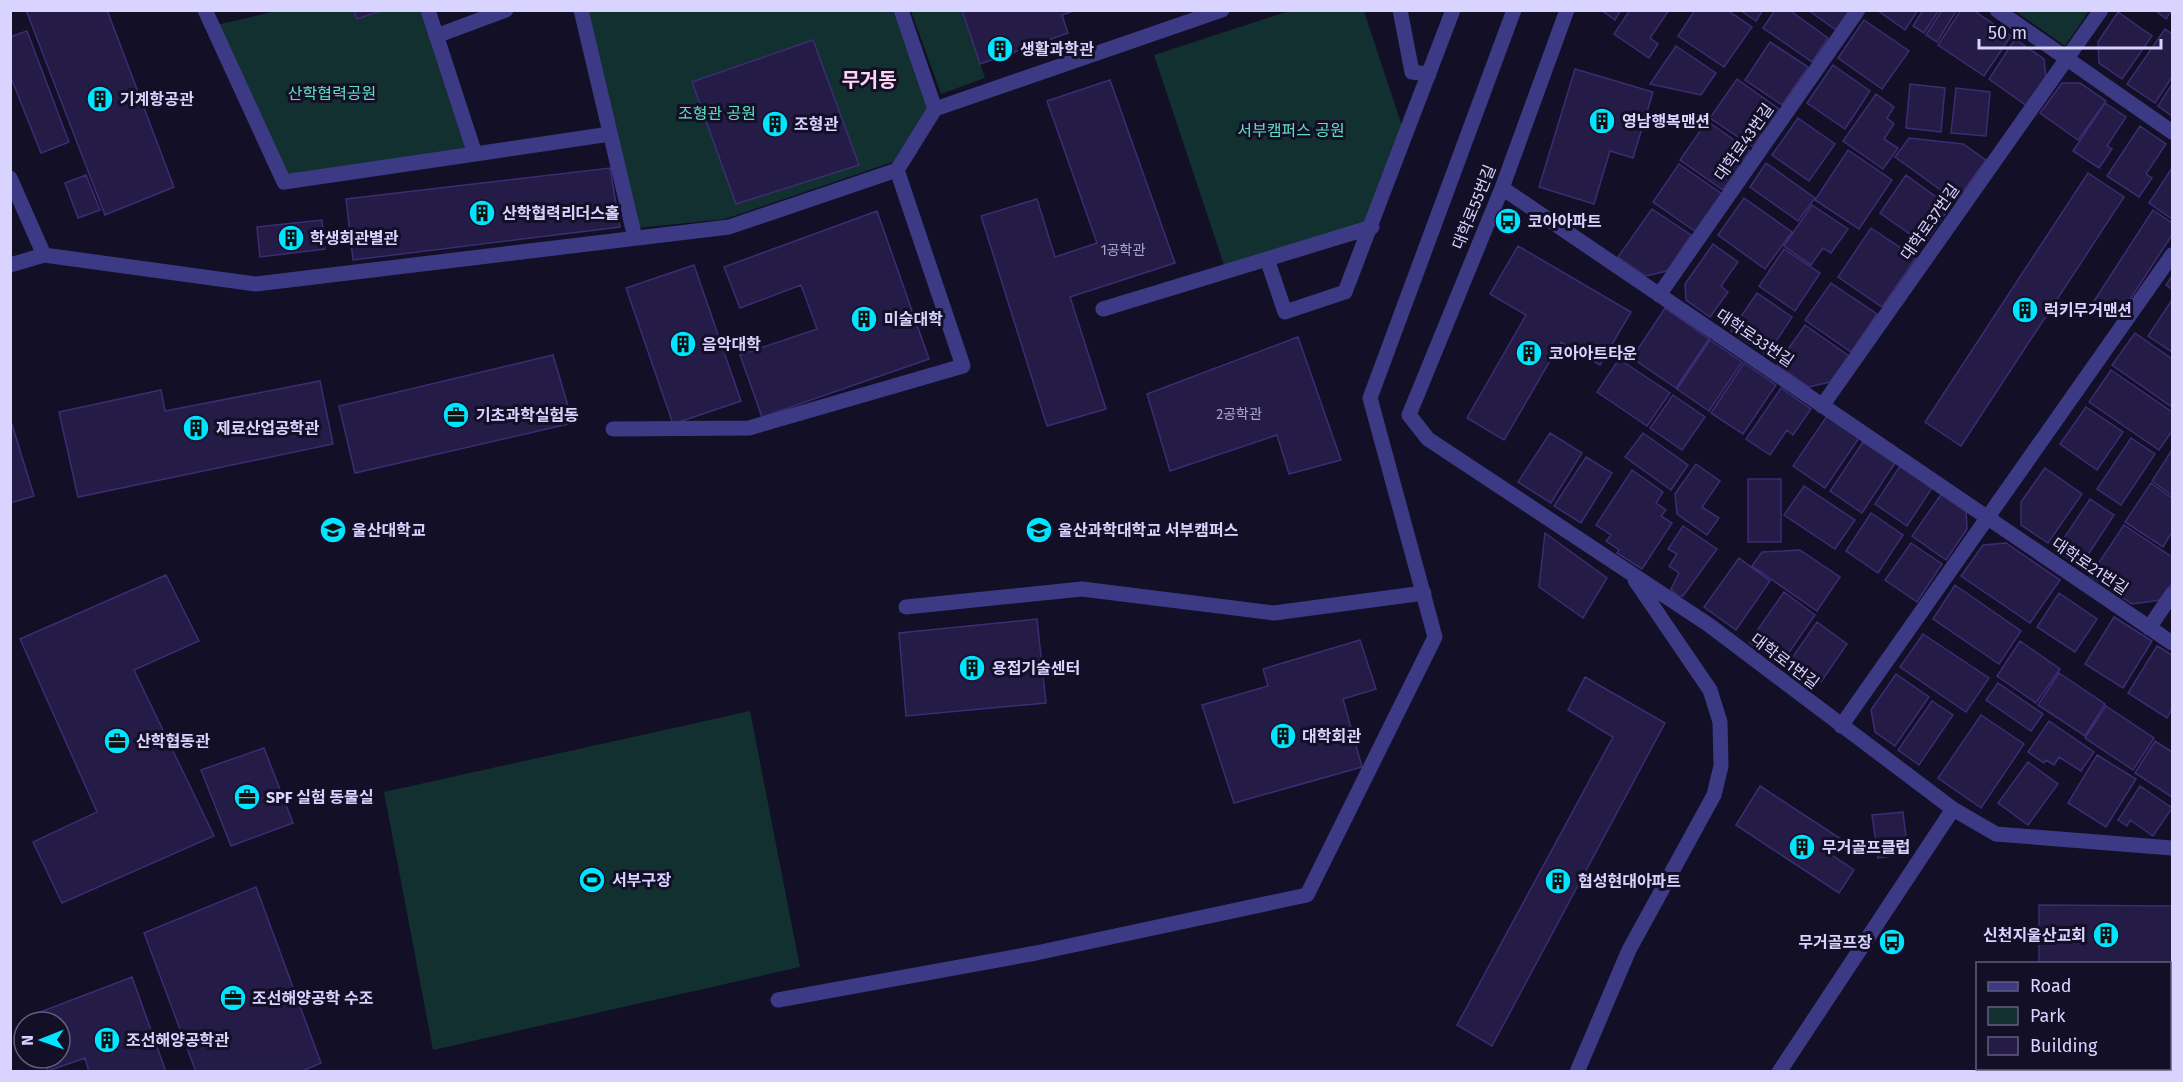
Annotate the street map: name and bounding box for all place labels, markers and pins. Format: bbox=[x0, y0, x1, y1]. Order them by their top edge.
building icon: 생활과학관 bbox=[985, 34, 1015, 64]
place label: 생활과학관 bbox=[1020, 40, 1094, 59]
building icon: 기계항공관 bbox=[85, 84, 115, 114]
place label: 기계항공관 bbox=[120, 90, 194, 109]
building icon: 영남행복맨션 bbox=[1587, 106, 1617, 136]
building icon: 조형관 bbox=[760, 109, 790, 139]
place label: 영남행복맨션 bbox=[1622, 112, 1710, 131]
place label: 조형관 bbox=[794, 115, 838, 134]
building icon: 산학협력리더스홀 bbox=[467, 198, 497, 228]
place label: 산학협력리더스홀 bbox=[502, 204, 620, 223]
bus stop icon: 코아아파트 bbox=[1493, 206, 1523, 236]
place label: 코아아파트 bbox=[1528, 212, 1602, 231]
building icon: 학생회관별관 bbox=[276, 223, 306, 253]
place label: 학생회관별관 bbox=[310, 229, 399, 248]
building icon: 럭키무거맨션 bbox=[2010, 295, 2040, 325]
place label: 럭키무거맨션 bbox=[2044, 301, 2132, 320]
building icon: 미술대학 bbox=[849, 304, 879, 334]
place label: 미술대학 bbox=[884, 310, 943, 329]
building icon: 음악대학 bbox=[668, 329, 698, 359]
place label: 음악대학 bbox=[702, 335, 761, 354]
building icon: 코아아트타운 bbox=[1514, 338, 1544, 368]
place label: 코아아트타운 bbox=[1549, 344, 1637, 363]
office icon: 기초과학실험동 bbox=[441, 400, 471, 430]
place label: 기초과학실험동 bbox=[476, 406, 579, 425]
building icon: 제료산업공학관 bbox=[181, 413, 211, 443]
place label: 제료산업공학관 bbox=[216, 419, 319, 438]
school or university icon: 울산대학교 bbox=[318, 515, 348, 545]
school or university icon: 울산과학대학교 서부캠퍼스 bbox=[1024, 515, 1054, 545]
place label: 울산대학교 bbox=[352, 521, 426, 540]
place label: 울산과학대학교 서부캠퍼스 bbox=[1058, 521, 1239, 540]
building icon: 용접기술센터 bbox=[957, 653, 987, 683]
place label: 용접기술센터 bbox=[992, 659, 1080, 678]
building icon: 대학회관 bbox=[1268, 721, 1298, 751]
office icon: 산학협동관 bbox=[102, 726, 132, 756]
place label: 대학회관 bbox=[1302, 727, 1361, 746]
place label: 산학협동관 bbox=[136, 732, 210, 751]
office icon: SPF 실험 동물실 bbox=[232, 782, 262, 812]
place label: SPF 실험 동물실 bbox=[266, 788, 374, 807]
building icon: 무거골프클럽 bbox=[1787, 832, 1817, 862]
place label: 무거골프클럽 bbox=[1822, 838, 1910, 857]
sports icon: 서부구장 bbox=[577, 865, 607, 895]
building icon: 협성현대아파트 bbox=[1543, 866, 1573, 896]
place label: 서부구장 bbox=[612, 871, 671, 890]
place label: 협성현대아파트 bbox=[1578, 872, 1681, 891]
building icon: 신천지울산교회 bbox=[2091, 920, 2121, 950]
place label: 신천지울산교회 bbox=[1983, 926, 2086, 945]
bus stop icon: 무거골프장 bbox=[1877, 927, 1907, 957]
place label: 무거골프장 bbox=[1798, 933, 1872, 952]
office icon: 조선해양공학 수조 bbox=[218, 983, 248, 1013]
place label: 조선해양공학 수조 bbox=[252, 989, 374, 1008]
building icon: 조선해양공학관 bbox=[92, 1025, 122, 1055]
place label: 조선해양공학관 bbox=[126, 1031, 229, 1050]

